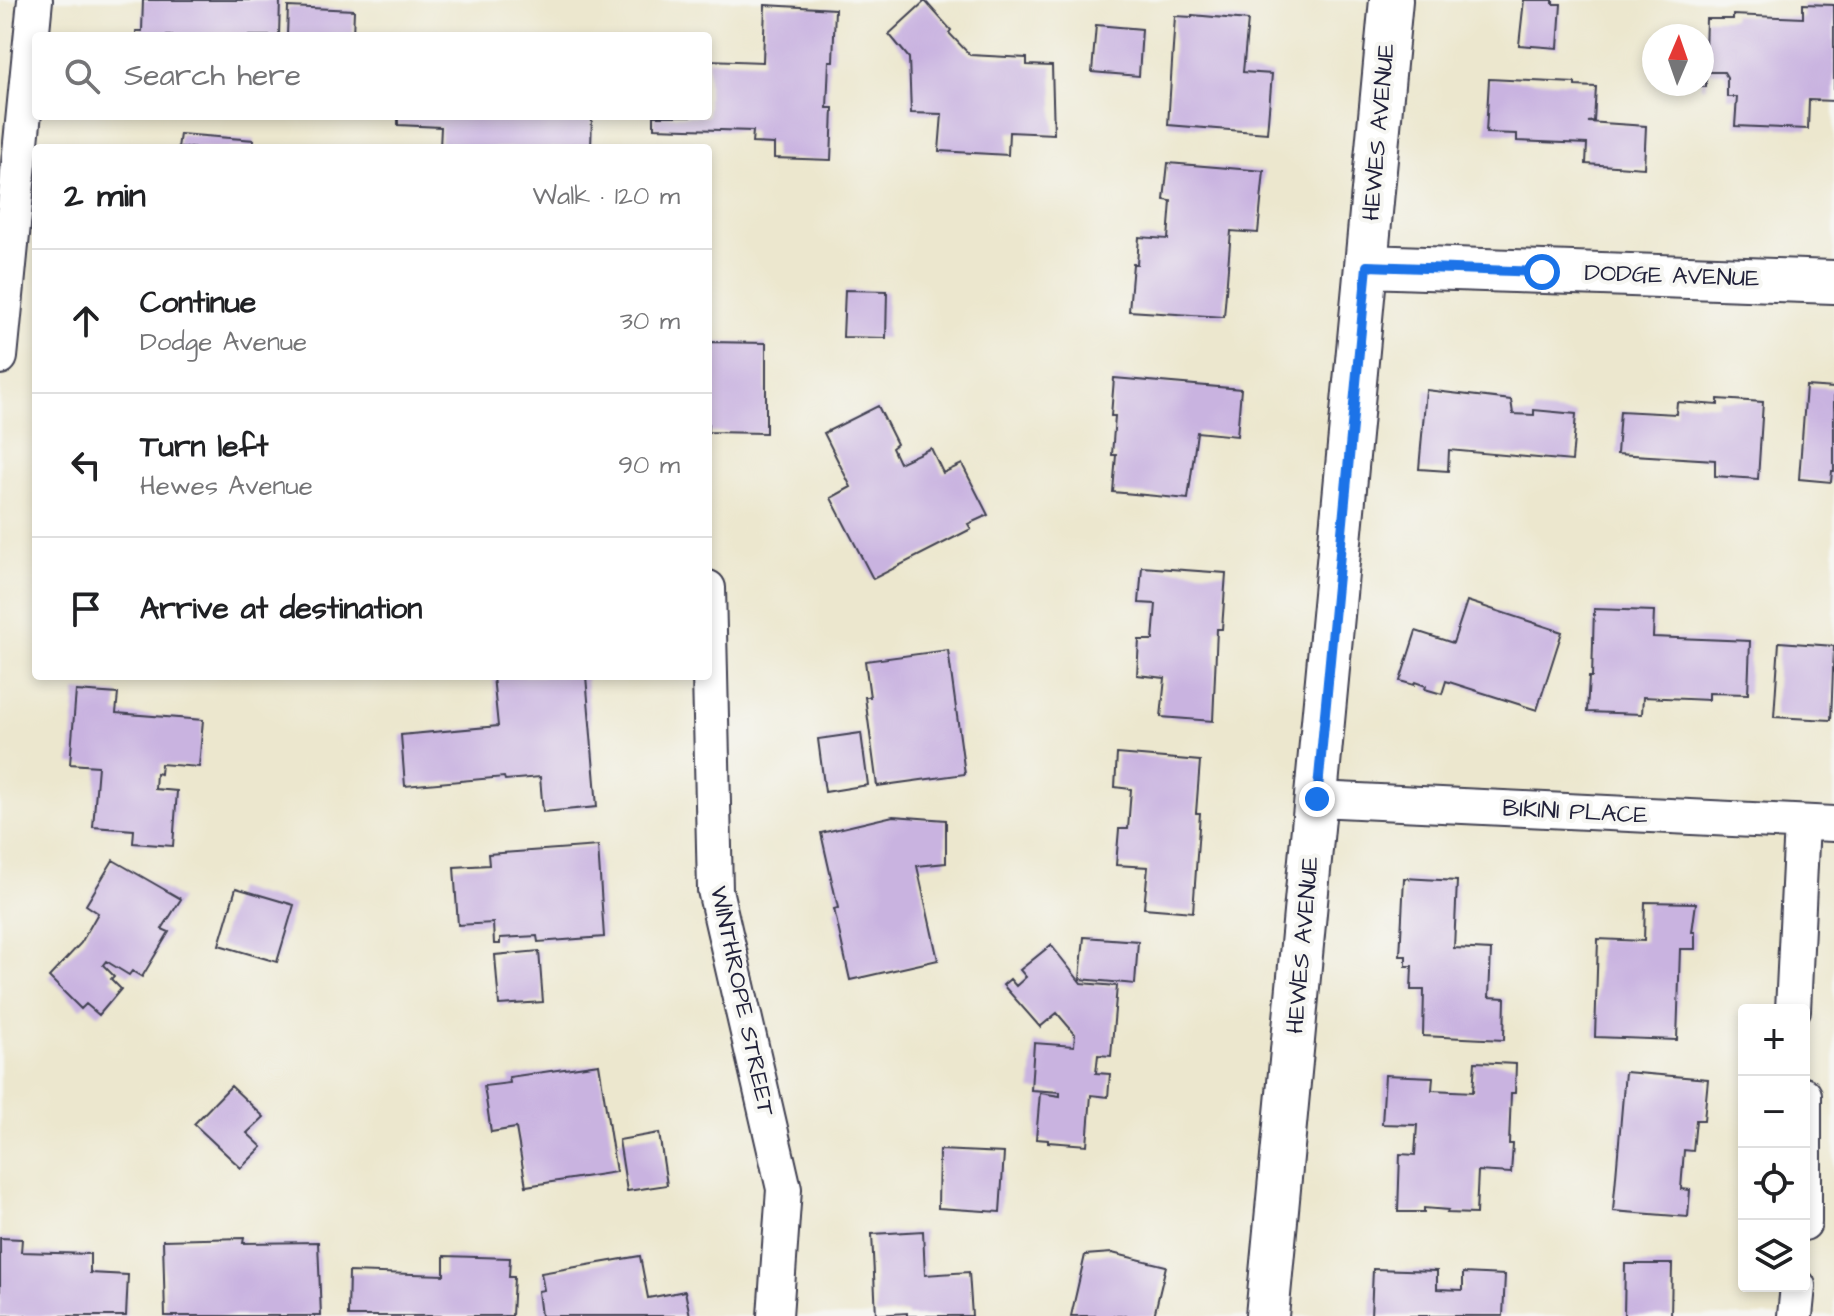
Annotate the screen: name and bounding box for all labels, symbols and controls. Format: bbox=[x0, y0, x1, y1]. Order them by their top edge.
north arrow bbox=[1642, 24, 1714, 96]
search box bbox=[32, 32, 712, 120]
street label: HEWES AVENUE bbox=[1354, 42, 1404, 222]
icon: search bbox=[60, 54, 104, 98]
text: Search here bbox=[124, 55, 301, 97]
text: 2 min bbox=[64, 172, 146, 220]
text: Walk · 120 m bbox=[533, 178, 680, 214]
route start bbox=[1524, 254, 1560, 290]
street label: DODGE AVENUE bbox=[1584, 256, 1760, 296]
text: Continue bbox=[140, 282, 256, 324]
icon: ahead bbox=[64, 299, 108, 343]
text: 30 m bbox=[620, 303, 680, 339]
text: Dodge Avenue bbox=[140, 324, 307, 360]
text: Turn left bbox=[140, 426, 268, 468]
icon: left bbox=[64, 443, 108, 487]
text: 90 m bbox=[618, 447, 680, 483]
text: Hewes Avenue bbox=[140, 468, 313, 504]
icon: arrive bbox=[64, 587, 108, 631]
text: Arrive at destination bbox=[140, 588, 422, 630]
route end bbox=[1299, 781, 1335, 817]
street label: BIKINI PLACE bbox=[1501, 791, 1649, 833]
street label: HEWES AVENUE bbox=[1278, 855, 1328, 1035]
street label: WINTHROPE STREET bbox=[701, 883, 783, 1119]
map controls bbox=[1738, 1004, 1810, 1292]
button: + bbox=[1738, 1004, 1810, 1076]
button: − bbox=[1738, 1076, 1810, 1148]
button: locate bbox=[1738, 1148, 1810, 1220]
button: layers bbox=[1738, 1220, 1810, 1292]

